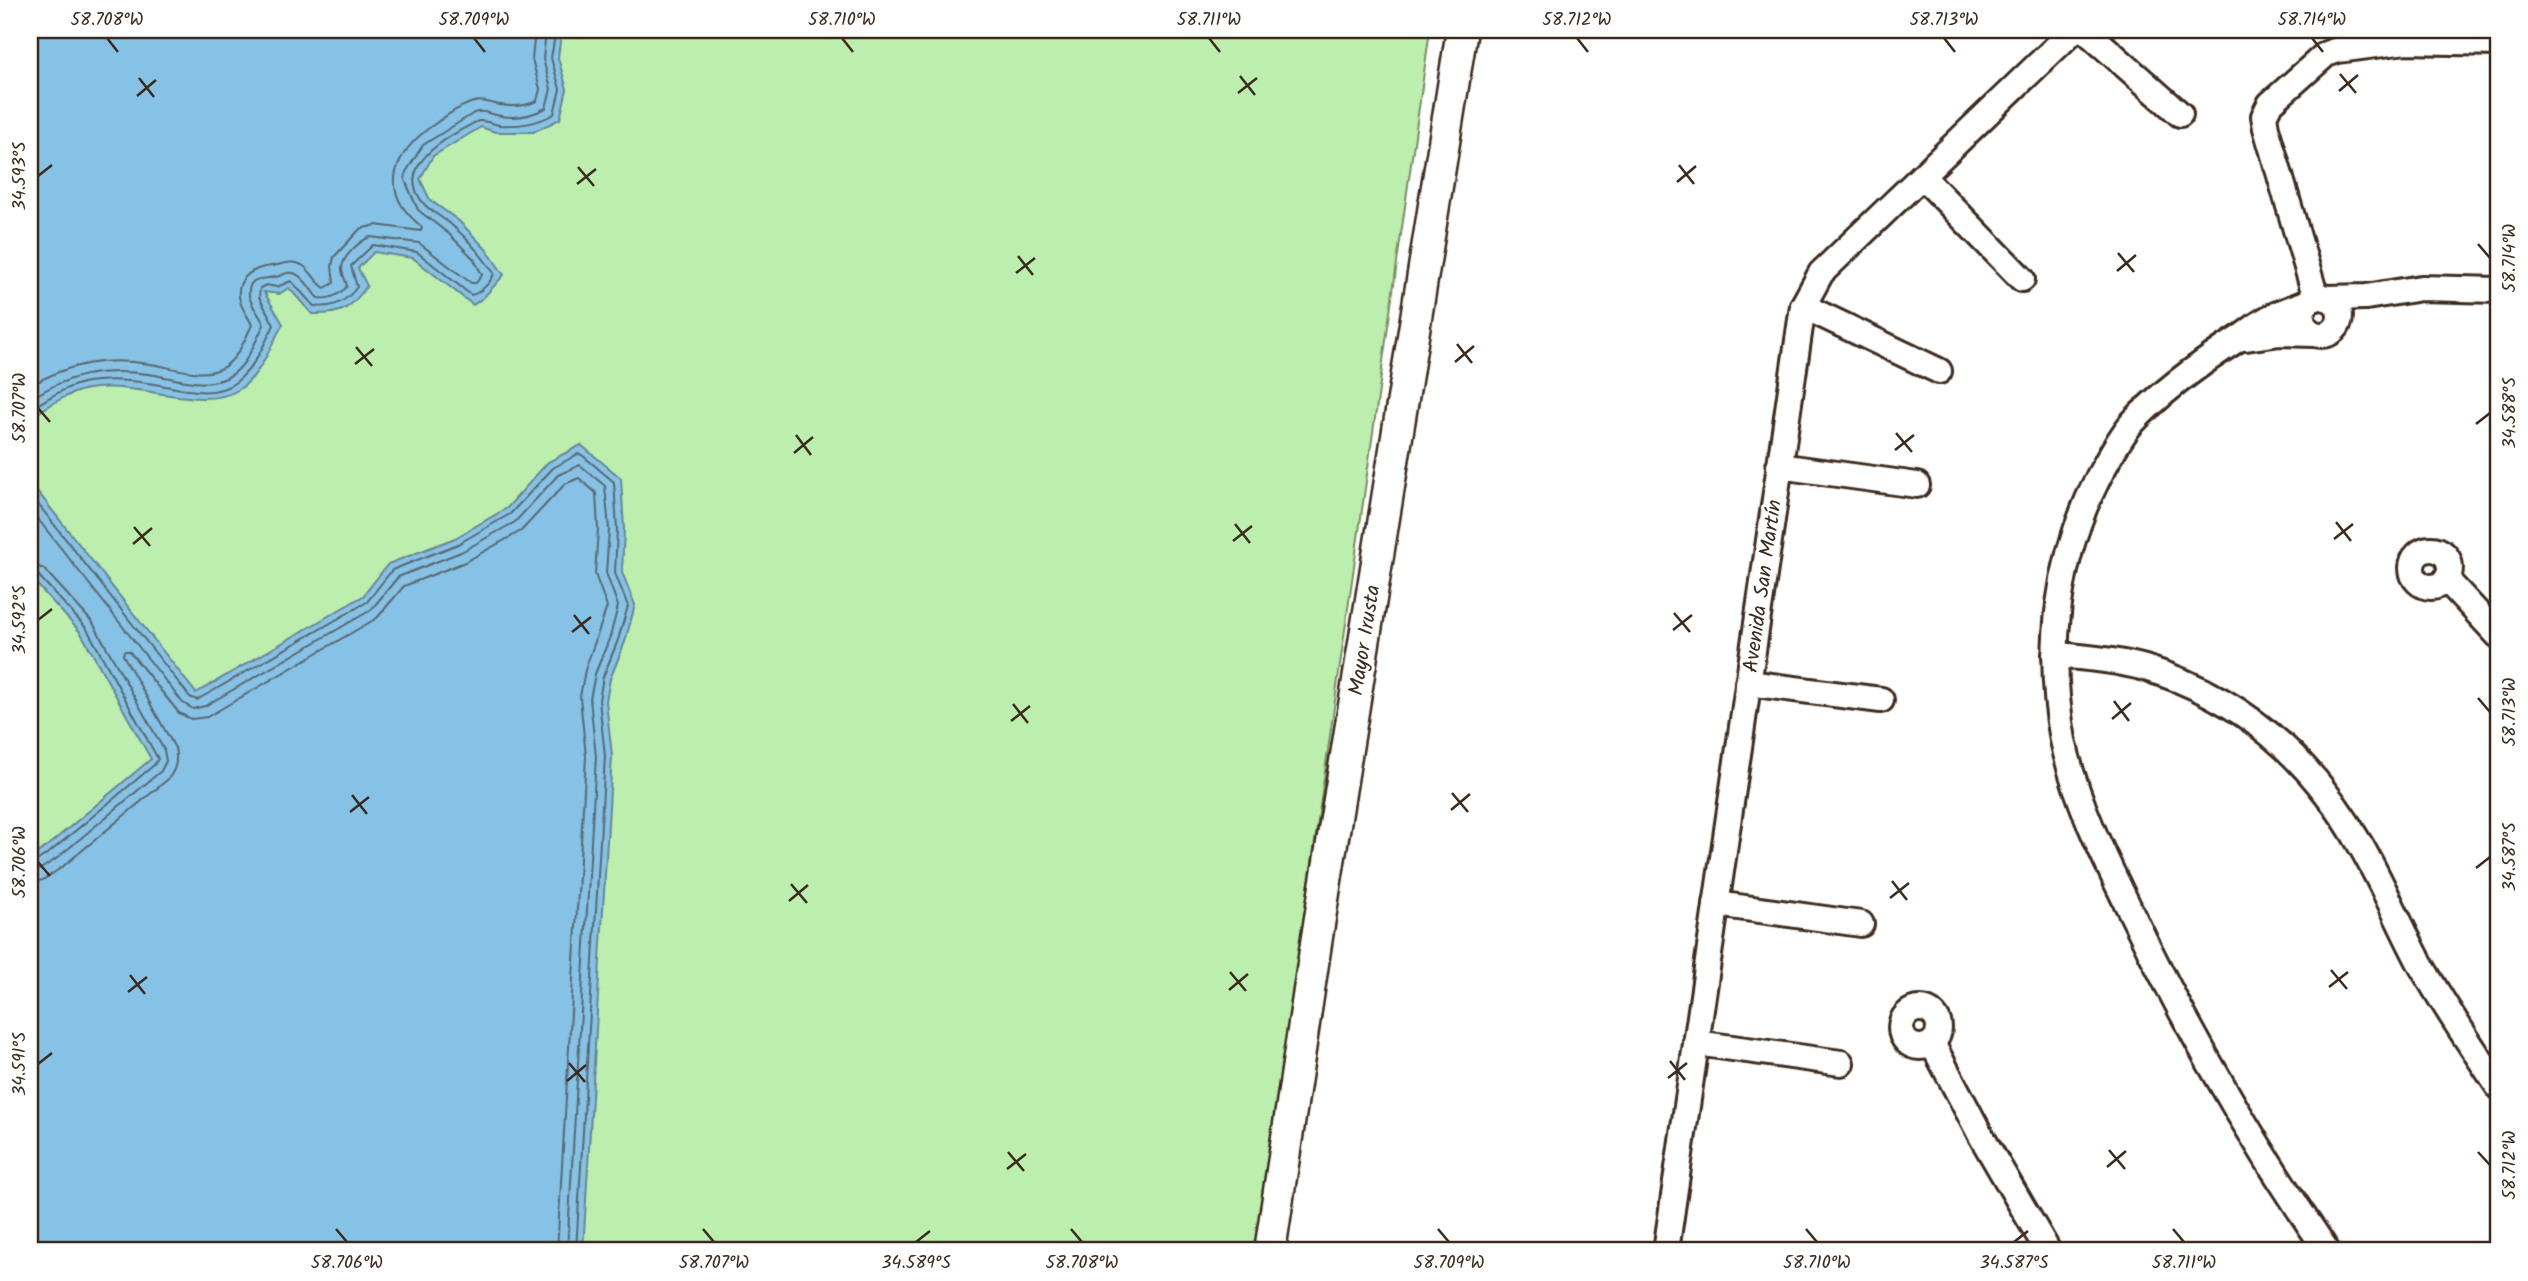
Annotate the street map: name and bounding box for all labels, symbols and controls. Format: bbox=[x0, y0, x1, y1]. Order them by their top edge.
text: 58.708°W bbox=[70, 6, 144, 35]
text: 58.709°W bbox=[438, 6, 510, 35]
text: 58.710°W bbox=[808, 6, 876, 35]
text: 58.711°W bbox=[1177, 6, 1241, 35]
text: 58.712°W bbox=[1542, 6, 1612, 35]
text: 58.713°W bbox=[1909, 6, 1979, 35]
text: 58.714°W bbox=[2278, 6, 2346, 35]
text: 34.593°S bbox=[6, 141, 35, 210]
text: 58.714°W bbox=[2496, 224, 2525, 292]
text: 58.707°W bbox=[6, 373, 35, 443]
text: 34.588°S bbox=[2496, 377, 2525, 449]
street label: Avenida San Martín bbox=[1735, 498, 1792, 675]
street label: Mayor Irusta bbox=[1340, 583, 1391, 698]
text: 34.592°S bbox=[6, 585, 35, 655]
text: 58.713°W bbox=[2496, 677, 2525, 747]
text: 34.587°S bbox=[2496, 822, 2525, 891]
text: 58.706°W bbox=[6, 826, 35, 898]
text: 34.591°S bbox=[6, 1031, 35, 1096]
text: 58.712°W bbox=[2496, 1130, 2525, 1200]
text: 58.706°W bbox=[311, 1249, 383, 1278]
text: 58.707°W bbox=[679, 1249, 749, 1278]
text: 34.589°S bbox=[881, 1249, 951, 1278]
text: 58.708°W bbox=[1045, 1249, 1119, 1278]
text: 58.709°W bbox=[1413, 1249, 1485, 1278]
text: 58.710°W bbox=[1783, 1249, 1851, 1278]
text: 34.587°S bbox=[1980, 1249, 2049, 1278]
text: 58.711°W bbox=[2152, 1249, 2216, 1278]

